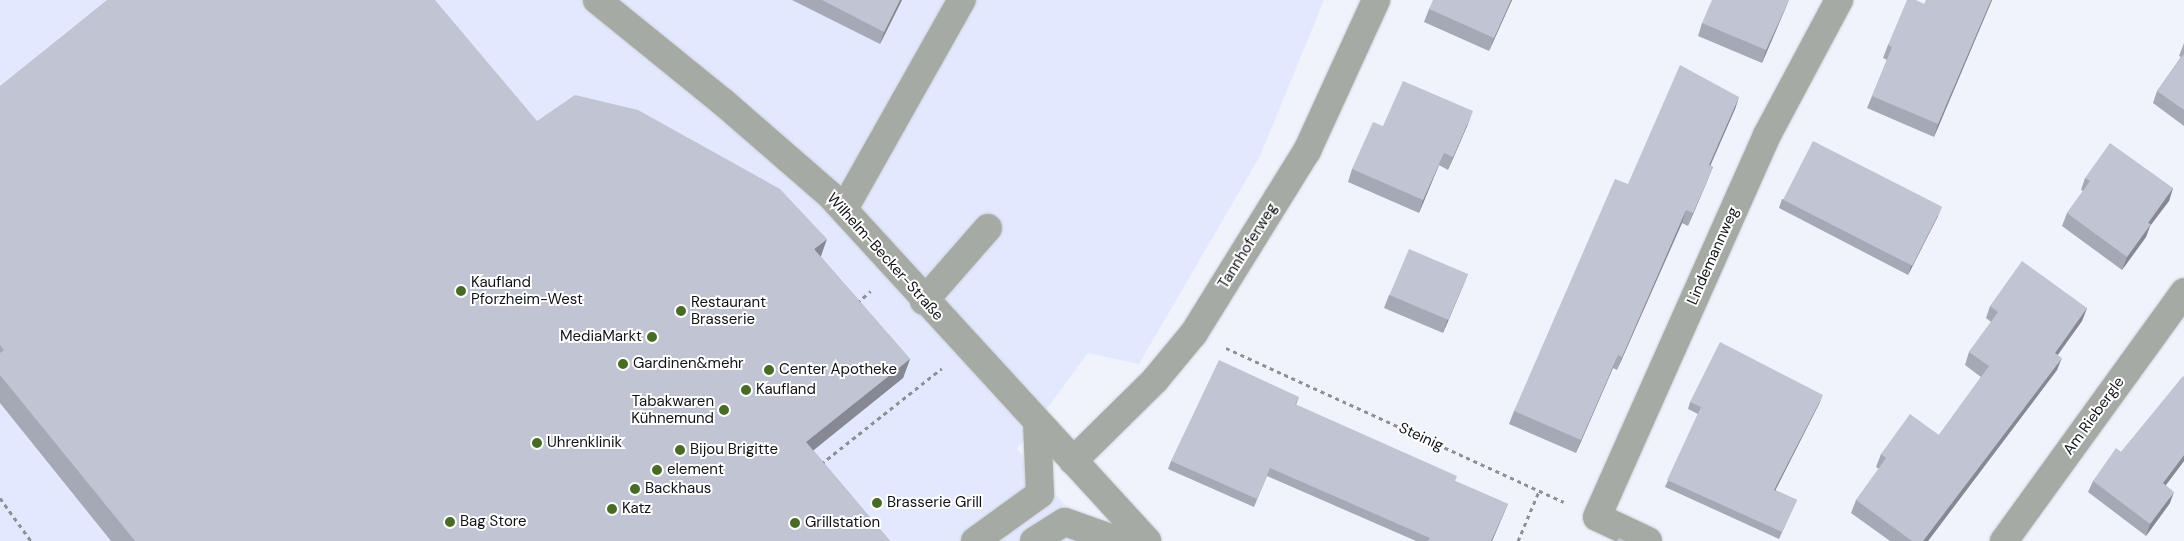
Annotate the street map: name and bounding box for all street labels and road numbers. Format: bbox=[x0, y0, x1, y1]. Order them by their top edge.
street label: Wilhelm-Becker-Straße bbox=[823, 190, 947, 324]
street label: Tannhoferweg bbox=[1215, 200, 1281, 292]
street label: Lindemannweg bbox=[1683, 204, 1743, 308]
street label: Am Riebergle bbox=[2060, 374, 2128, 458]
street label: Steinig bbox=[1396, 419, 1446, 455]

